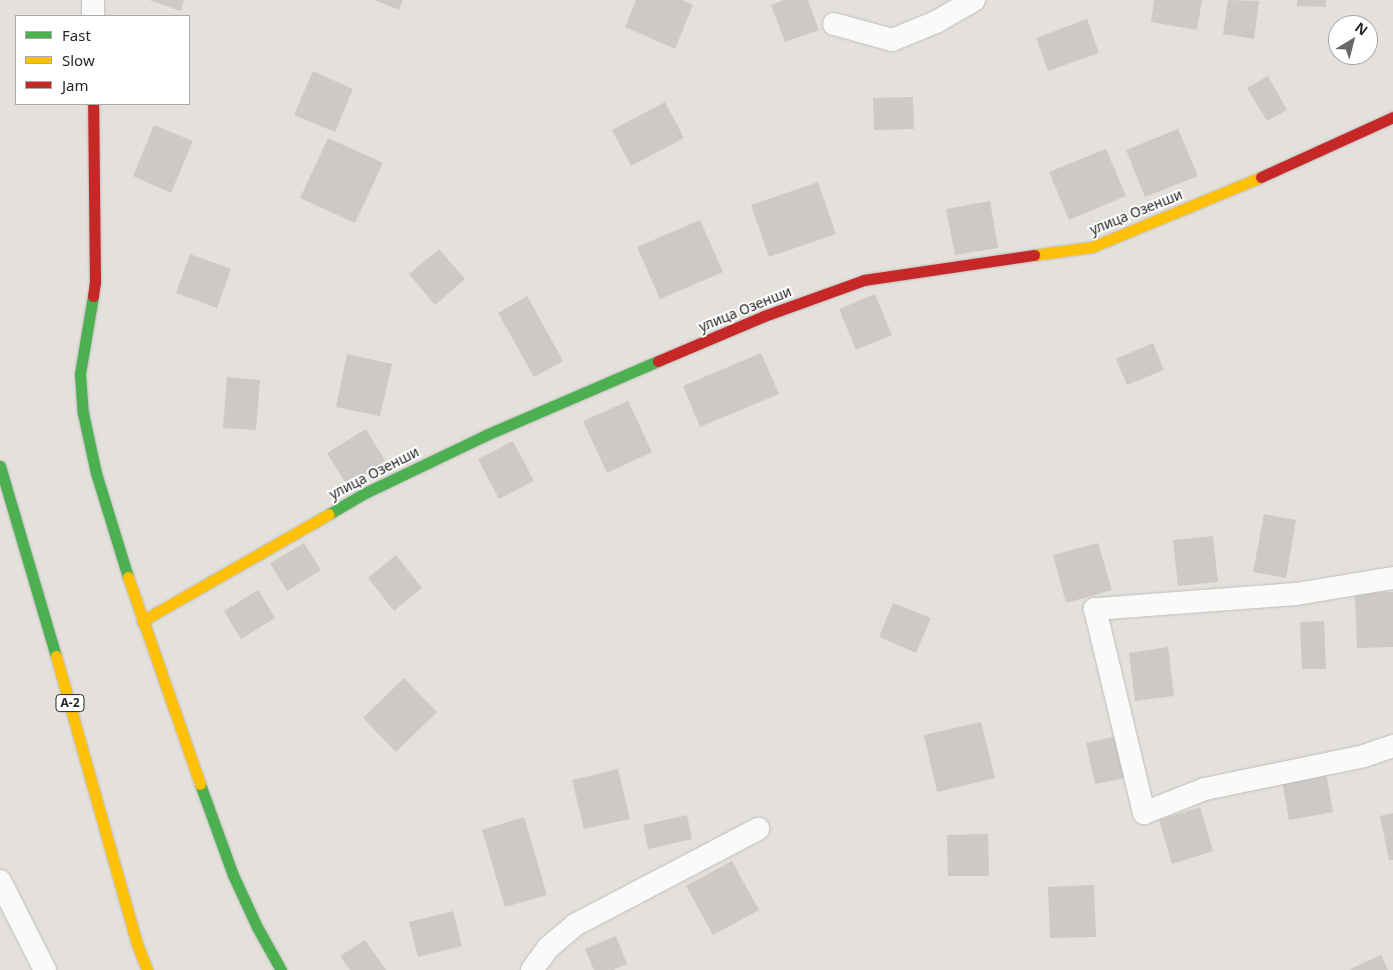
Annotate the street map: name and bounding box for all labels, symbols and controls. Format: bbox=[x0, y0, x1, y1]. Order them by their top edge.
legend bbox=[15, 15, 190, 105]
north arrow bbox=[1328, 15, 1378, 65]
text: N bbox=[1351, 17, 1372, 39]
text: Fast bbox=[62, 25, 91, 45]
text: Slow bbox=[62, 50, 95, 70]
text: Jam bbox=[62, 75, 89, 95]
street label: улица Озенши bbox=[1087, 186, 1185, 238]
street label: улица Озенши bbox=[696, 283, 794, 335]
street label: улица Озенши bbox=[326, 443, 422, 503]
road number: A-2 bbox=[55, 694, 85, 712]

